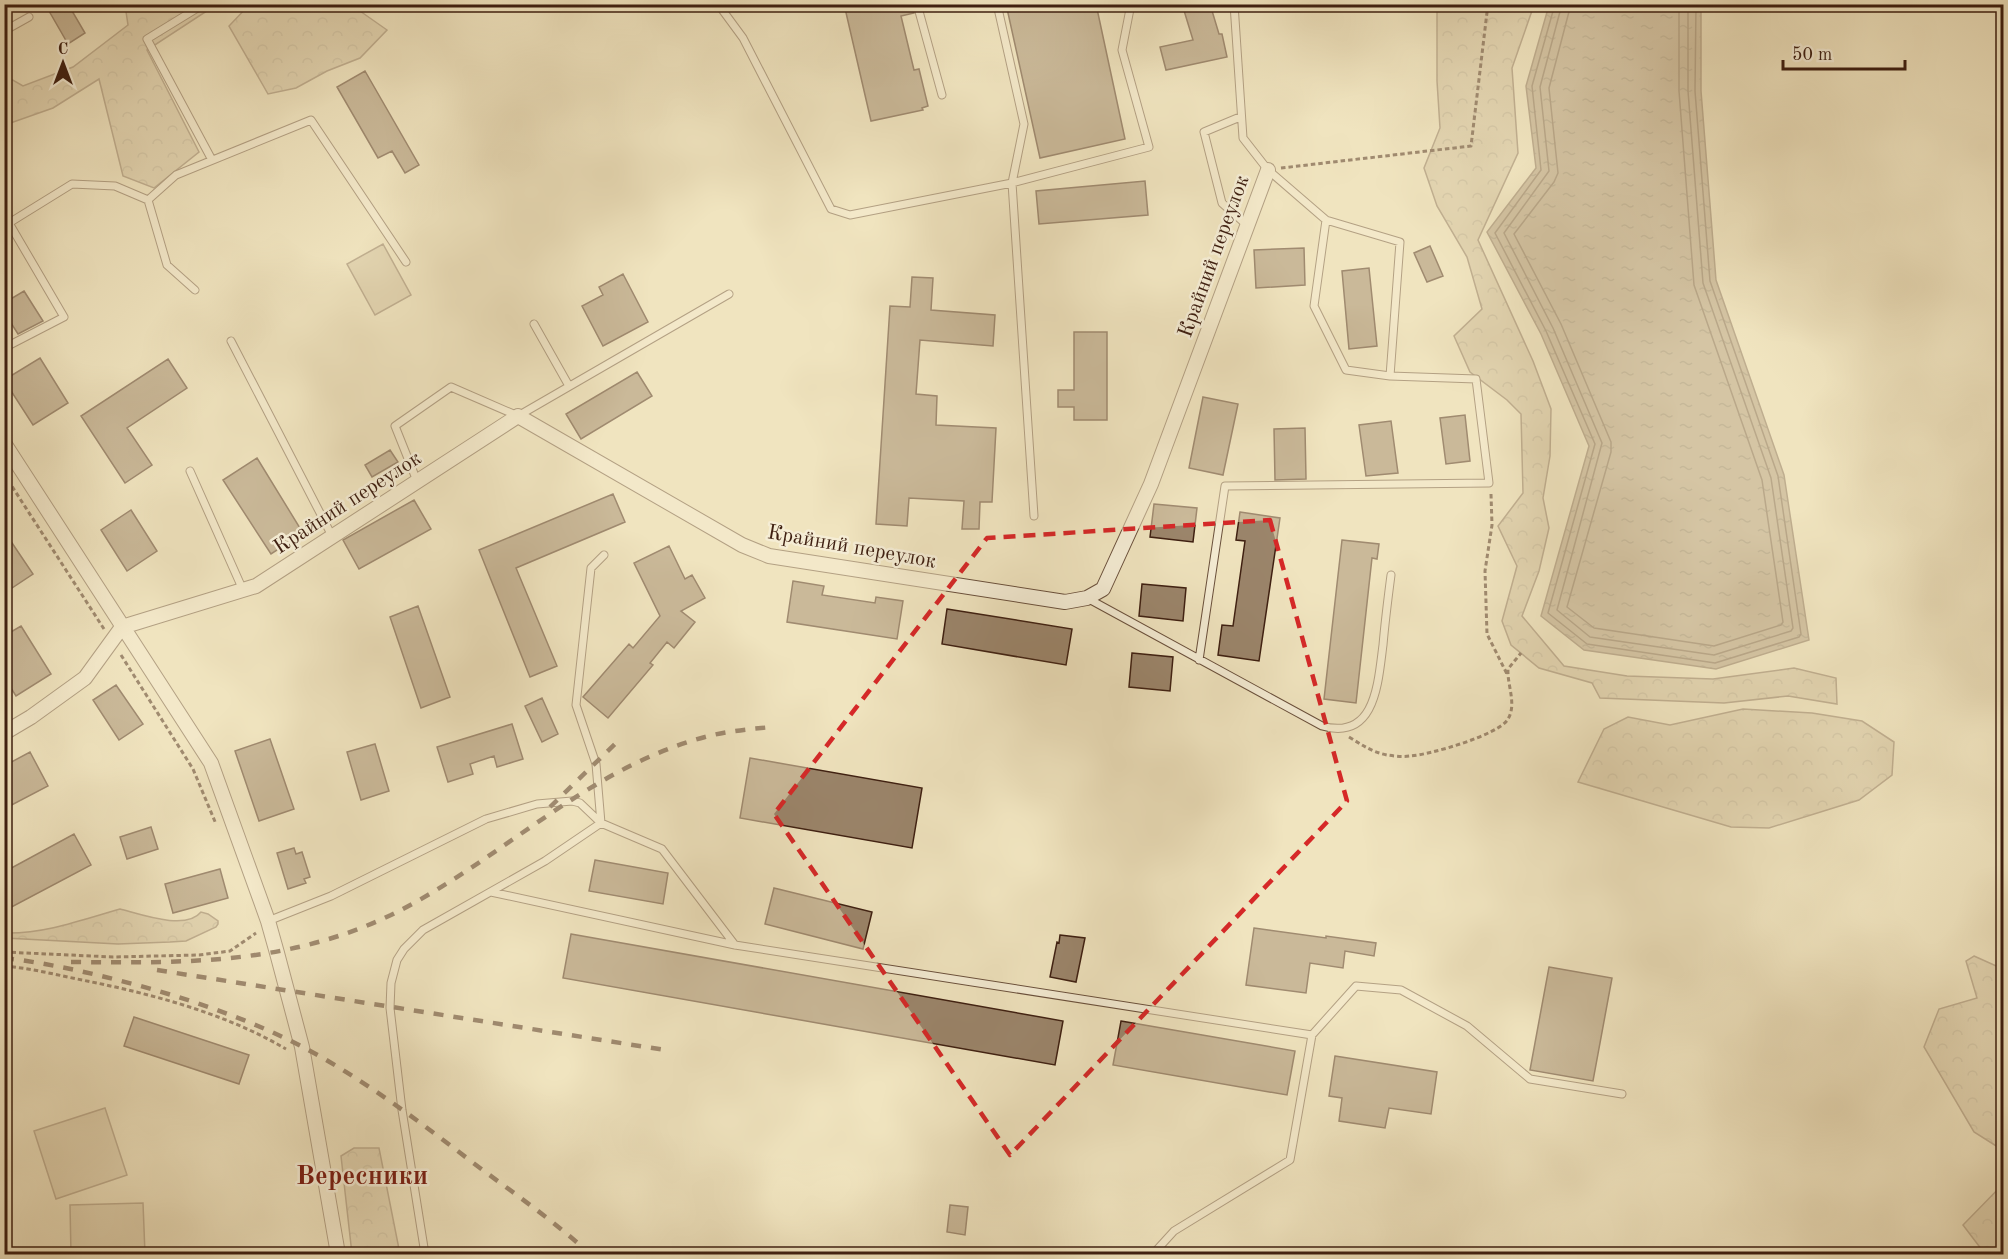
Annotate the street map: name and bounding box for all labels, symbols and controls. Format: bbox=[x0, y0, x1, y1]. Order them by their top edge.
north arrow bbox=[33, 33, 93, 93]
scale bar bbox=[1783, 33, 1904, 71]
text: С bbox=[58, 42, 68, 58]
text: 50 m bbox=[1792, 46, 1832, 64]
street label: Крайний переулок bbox=[1175, 172, 1254, 340]
street label: Крайний переулок bbox=[270, 448, 426, 559]
street label: Крайний переулок bbox=[766, 522, 938, 573]
district label: Вересники bbox=[296, 1163, 428, 1190]

